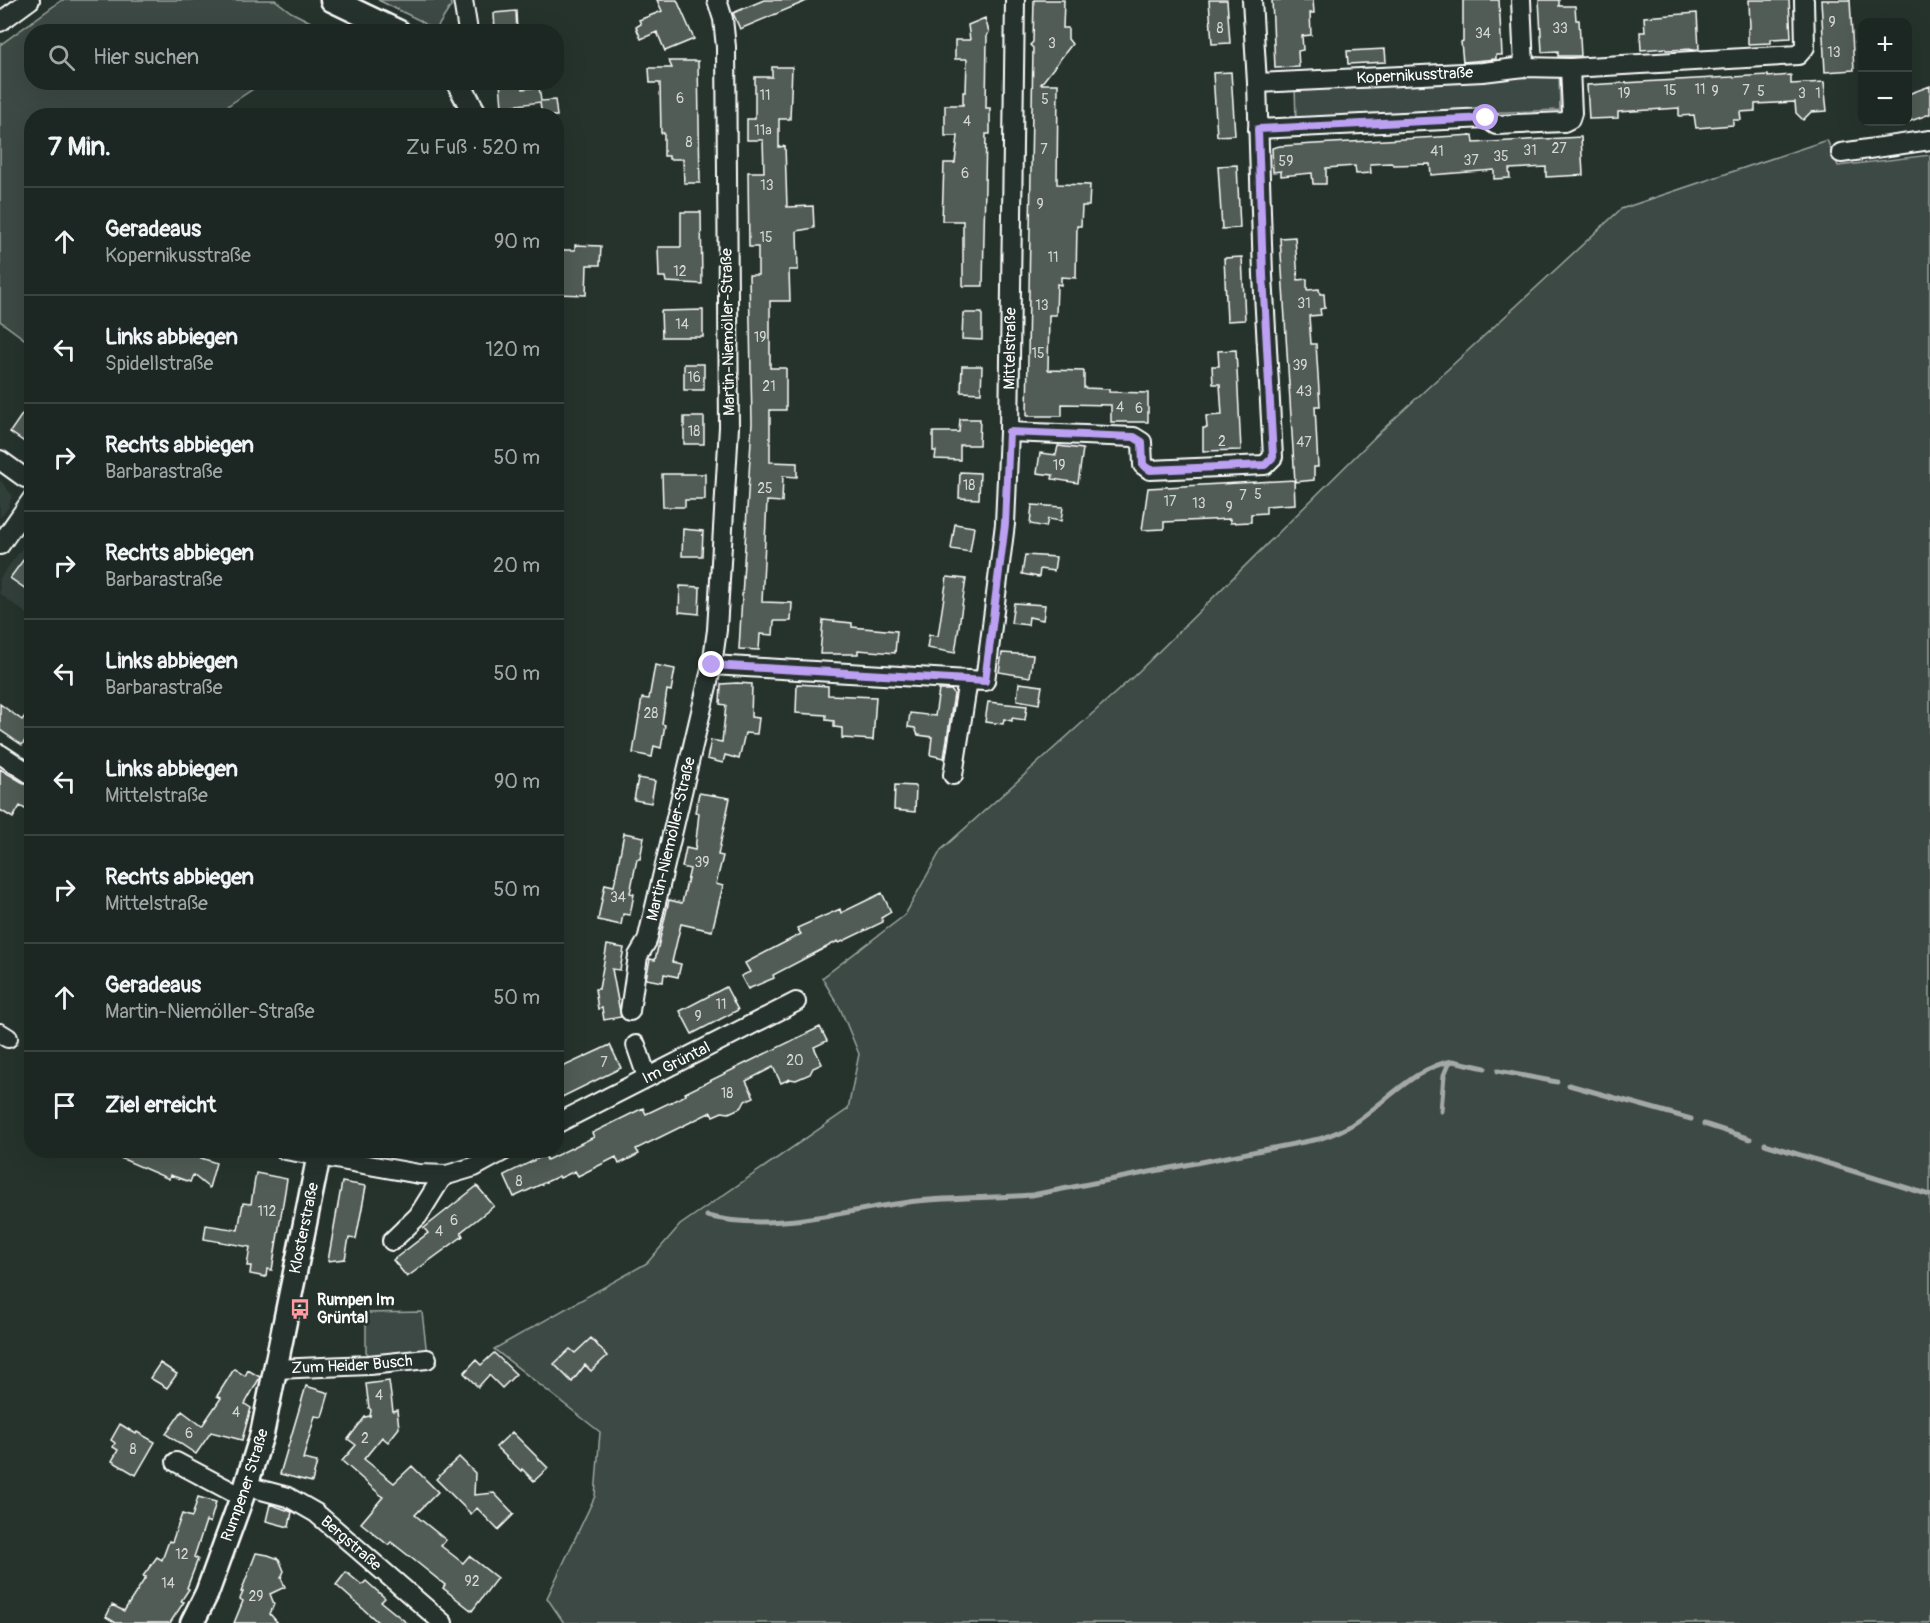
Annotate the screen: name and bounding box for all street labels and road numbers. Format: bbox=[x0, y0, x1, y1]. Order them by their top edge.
street label: Kopernikusstraße bbox=[1356, 62, 1474, 88]
street label: Martin-Niemöller-Straße bbox=[717, 248, 739, 416]
street label: Mittelstraße bbox=[1000, 307, 1021, 390]
street label: Martin-Niemöller-Straße bbox=[642, 755, 700, 923]
street label: Im Grüntal bbox=[639, 1037, 714, 1088]
street label: Klosterstraße bbox=[285, 1181, 323, 1275]
street label: Zum Heider Busch bbox=[291, 1351, 413, 1378]
street label: Rumpener Straße bbox=[217, 1427, 273, 1544]
street label: Bergstraße bbox=[316, 1512, 386, 1575]

